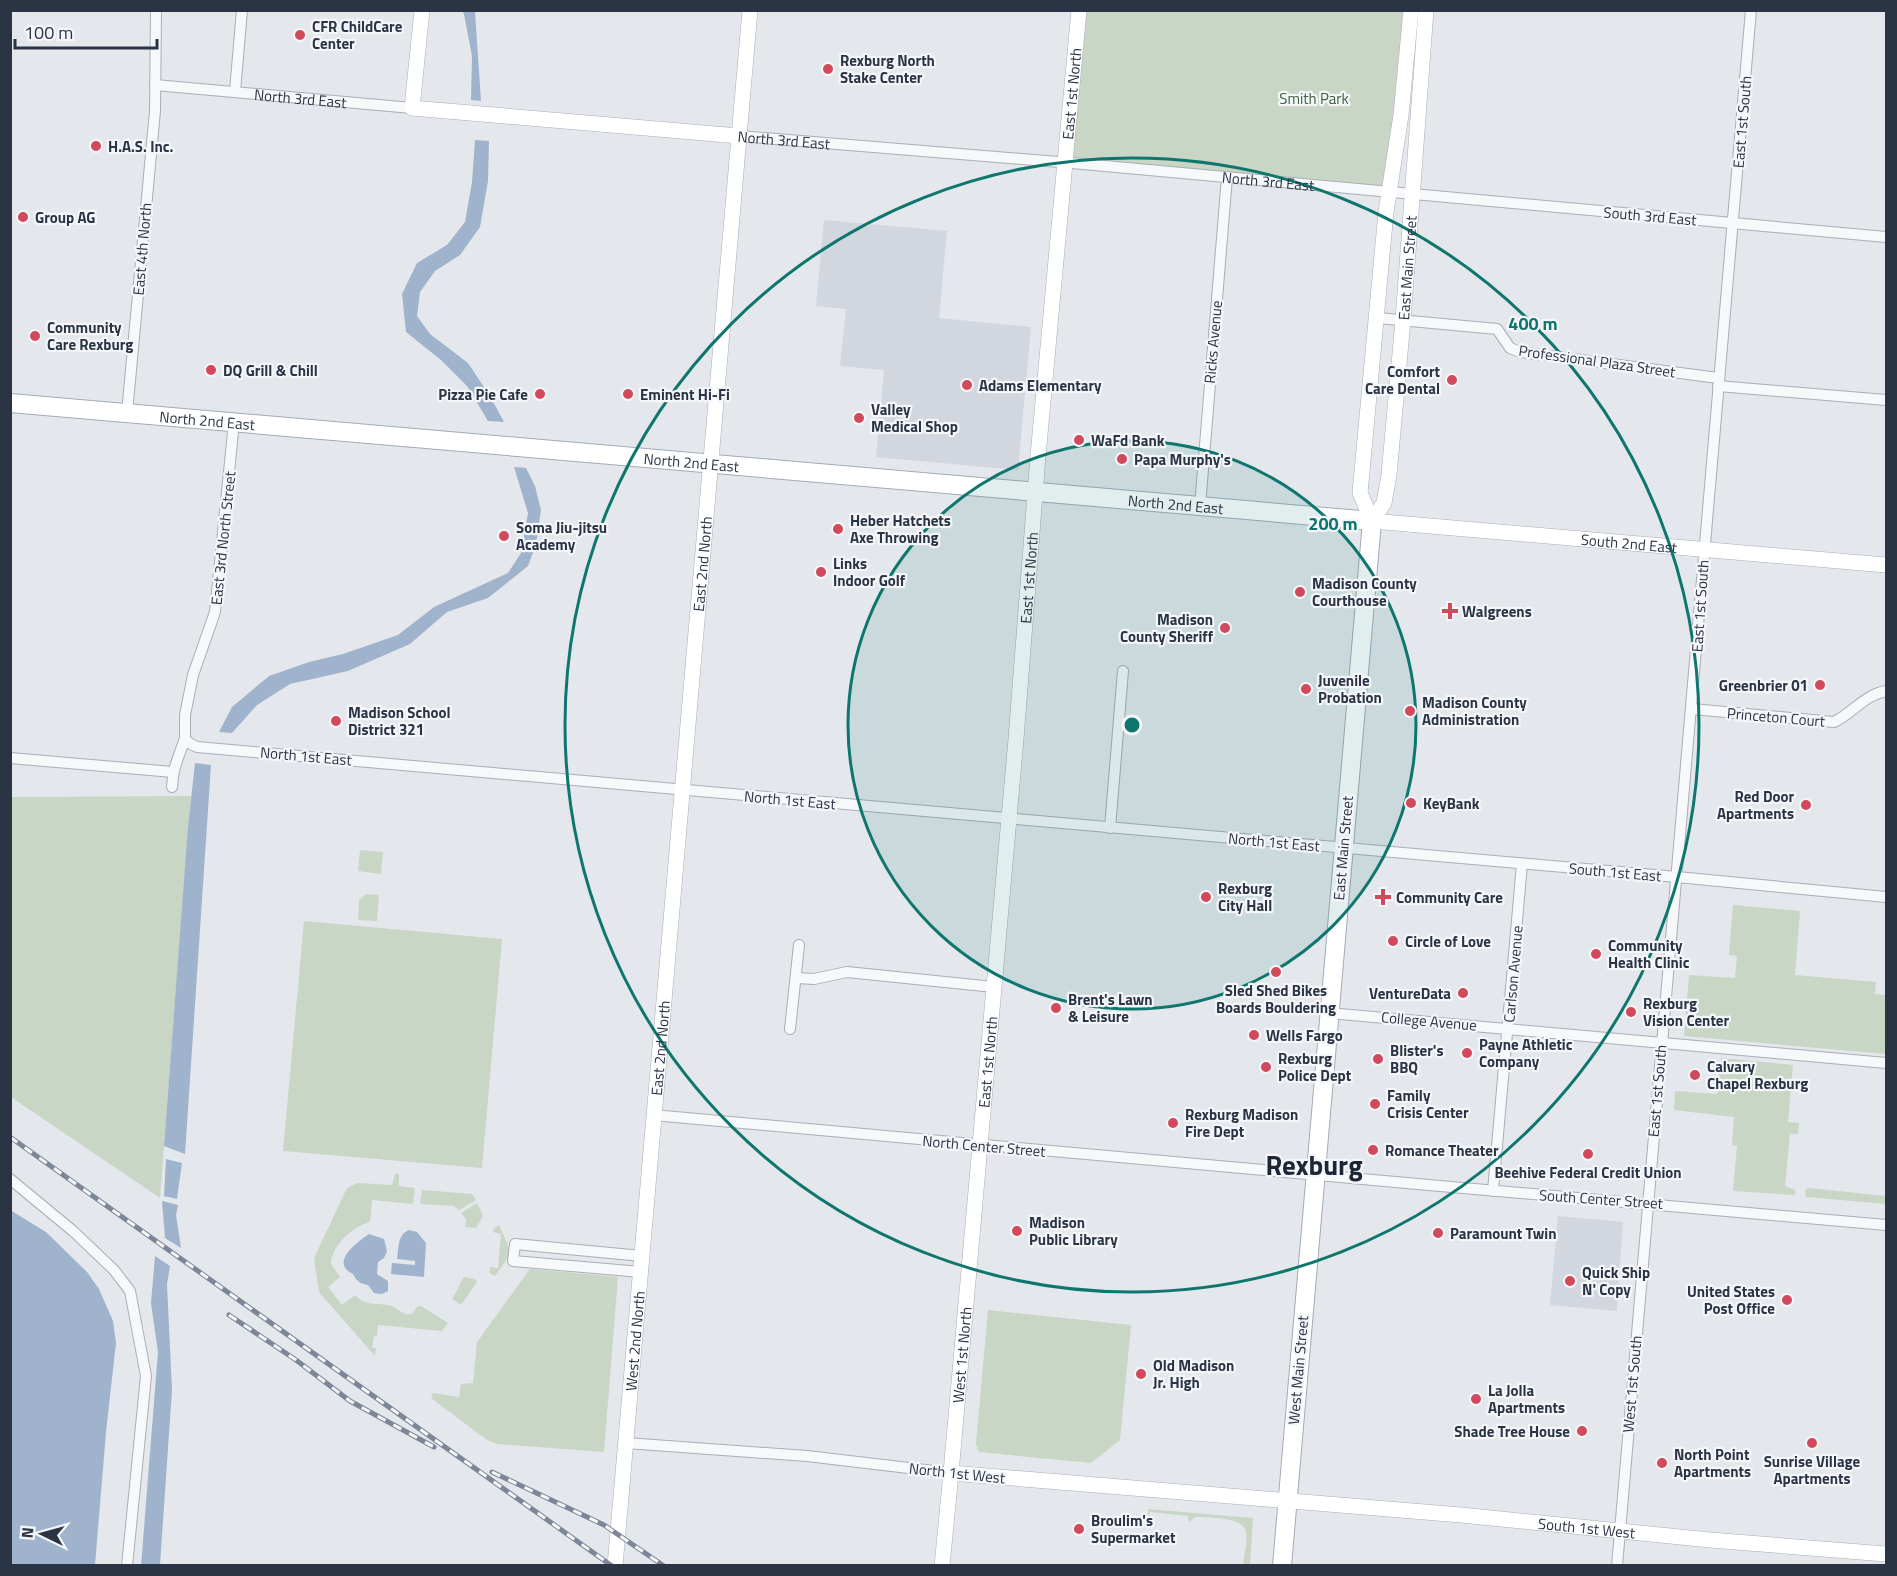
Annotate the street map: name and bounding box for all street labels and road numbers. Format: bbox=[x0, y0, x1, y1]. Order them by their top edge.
street label: East 1st North bbox=[1056, 47, 1087, 140]
street label: East 1st South bbox=[1727, 75, 1757, 169]
street label: North 3rd East bbox=[253, 82, 348, 114]
street label: North 3rd East bbox=[737, 124, 832, 155]
street label: North 3rd East bbox=[1221, 165, 1316, 197]
street label: South 3rd East bbox=[1603, 200, 1698, 232]
street label: East 4th North bbox=[126, 202, 158, 296]
street label: East Main Street bbox=[1392, 214, 1422, 321]
street label: Ricks Avenue bbox=[1198, 299, 1228, 385]
street label: Professional Plaza Street bbox=[1517, 339, 1678, 383]
street label: North 2nd East bbox=[159, 405, 257, 436]
street label: North 2nd East bbox=[643, 446, 741, 478]
street label: East 3rd North Street bbox=[205, 469, 242, 606]
street label: North 2nd East bbox=[1127, 488, 1225, 520]
street label: East 2nd North bbox=[686, 515, 718, 612]
street label: South 2nd East bbox=[1580, 527, 1679, 559]
street label: East 1st North bbox=[1014, 531, 1044, 624]
street label: East 1st South bbox=[1685, 559, 1715, 653]
street label: Princeton Court bbox=[1726, 701, 1827, 733]
street label: North 1st East bbox=[259, 741, 353, 772]
street label: North 1st East bbox=[743, 785, 837, 816]
street label: East Main Street bbox=[1327, 794, 1359, 901]
street label: North 1st East bbox=[1227, 827, 1321, 858]
street label: South 1st East bbox=[1568, 857, 1663, 888]
street label: Carlson Avenue bbox=[1497, 924, 1529, 1024]
street label: East 2nd North bbox=[644, 999, 676, 1097]
street label: College Avenue bbox=[1380, 1005, 1478, 1037]
street label: East 1st North bbox=[972, 1015, 1003, 1109]
street label: East 1st South bbox=[1642, 1044, 1672, 1138]
street label: North Center Street bbox=[922, 1129, 1047, 1163]
street label: South Center Street bbox=[1538, 1183, 1664, 1215]
street label: West 2nd North bbox=[619, 1290, 650, 1392]
street label: West 1st North bbox=[946, 1306, 977, 1404]
street label: West Main Street bbox=[1282, 1314, 1314, 1426]
street label: West 1st South bbox=[1616, 1334, 1648, 1434]
street label: North 1st West bbox=[908, 1457, 1007, 1490]
street label: South 1st West bbox=[1537, 1511, 1637, 1544]

